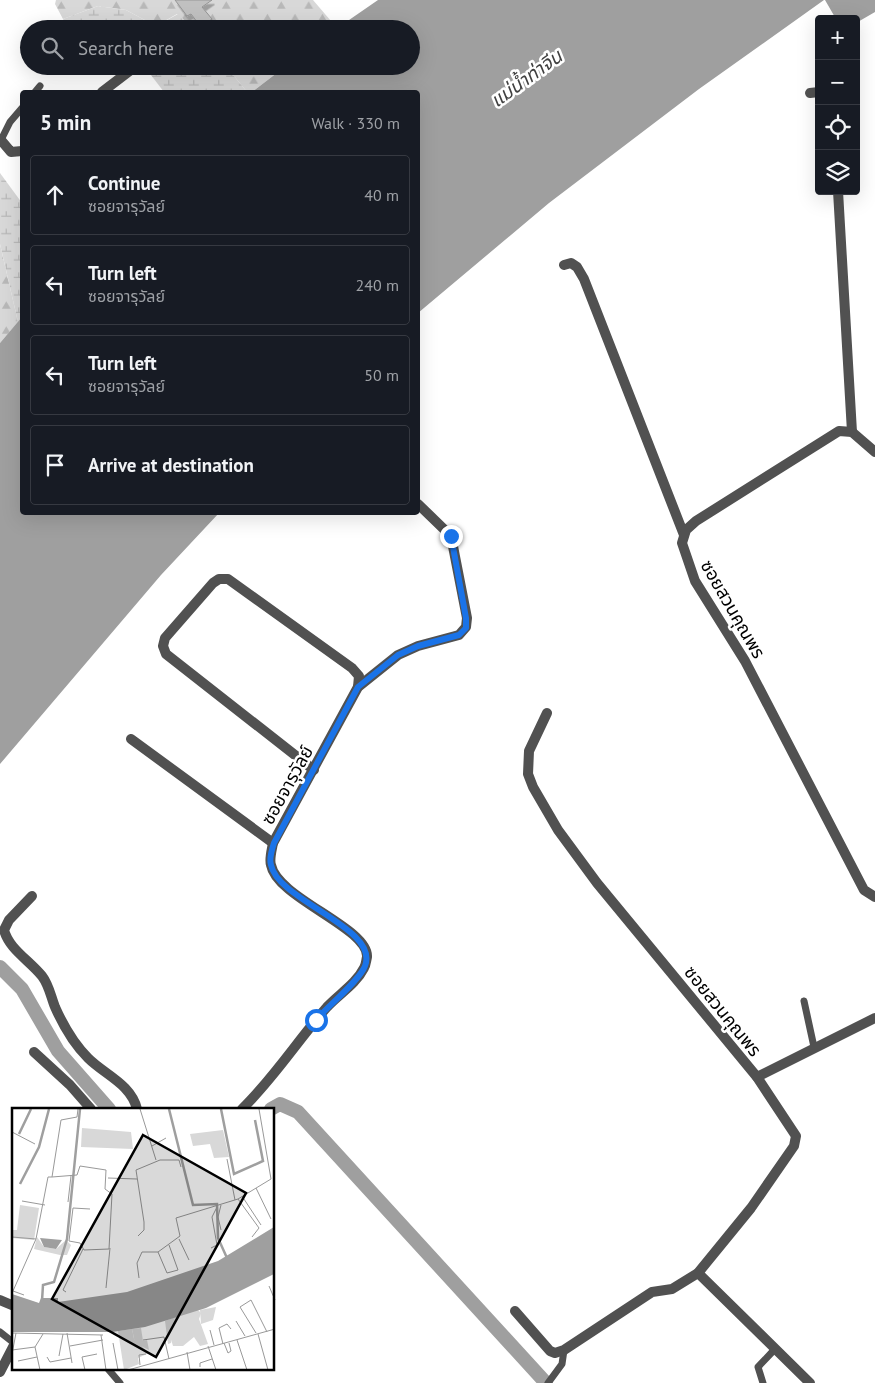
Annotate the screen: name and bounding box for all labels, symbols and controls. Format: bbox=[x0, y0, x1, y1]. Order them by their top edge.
map controls bbox=[815, 15, 860, 195]
button: + bbox=[815, 15, 860, 60]
search box bbox=[20, 20, 420, 75]
icon: search bbox=[38, 34, 66, 62]
text: Search here bbox=[78, 36, 174, 60]
water label: แม่น้ำท่าจีน bbox=[485, 42, 568, 112]
button: − bbox=[815, 60, 860, 105]
button: locate bbox=[815, 105, 860, 150]
text: 5 min bbox=[40, 109, 91, 136]
text: Walk · 330 m bbox=[311, 113, 400, 133]
button: layers bbox=[815, 150, 860, 195]
text: Continue bbox=[88, 171, 160, 195]
icon: ahead bbox=[41, 181, 69, 209]
text: 40 m bbox=[364, 185, 399, 205]
text: ซอยจารุวัลย์ bbox=[88, 196, 165, 216]
text: Turn left bbox=[88, 261, 157, 285]
icon: left bbox=[41, 271, 69, 299]
text: 240 m bbox=[356, 275, 399, 295]
text: ซอยจารุวัลย์ bbox=[88, 286, 165, 306]
text: Turn left bbox=[88, 351, 157, 375]
icon: left bbox=[41, 361, 69, 389]
text: 50 m bbox=[364, 365, 399, 385]
text: ซอยจารุวัลย์ bbox=[88, 376, 165, 396]
icon: arrive bbox=[41, 451, 69, 479]
text: Arrive at destination bbox=[88, 453, 254, 477]
route end bbox=[440, 525, 463, 548]
street label: ซอยสวนคุณพร bbox=[696, 556, 771, 663]
street label: ซอยจารุวัลย์ bbox=[256, 741, 318, 828]
street label: ซอยสวนคุณพร bbox=[679, 961, 767, 1061]
route start bbox=[305, 1009, 328, 1032]
inset map bbox=[12, 1108, 275, 1370]

